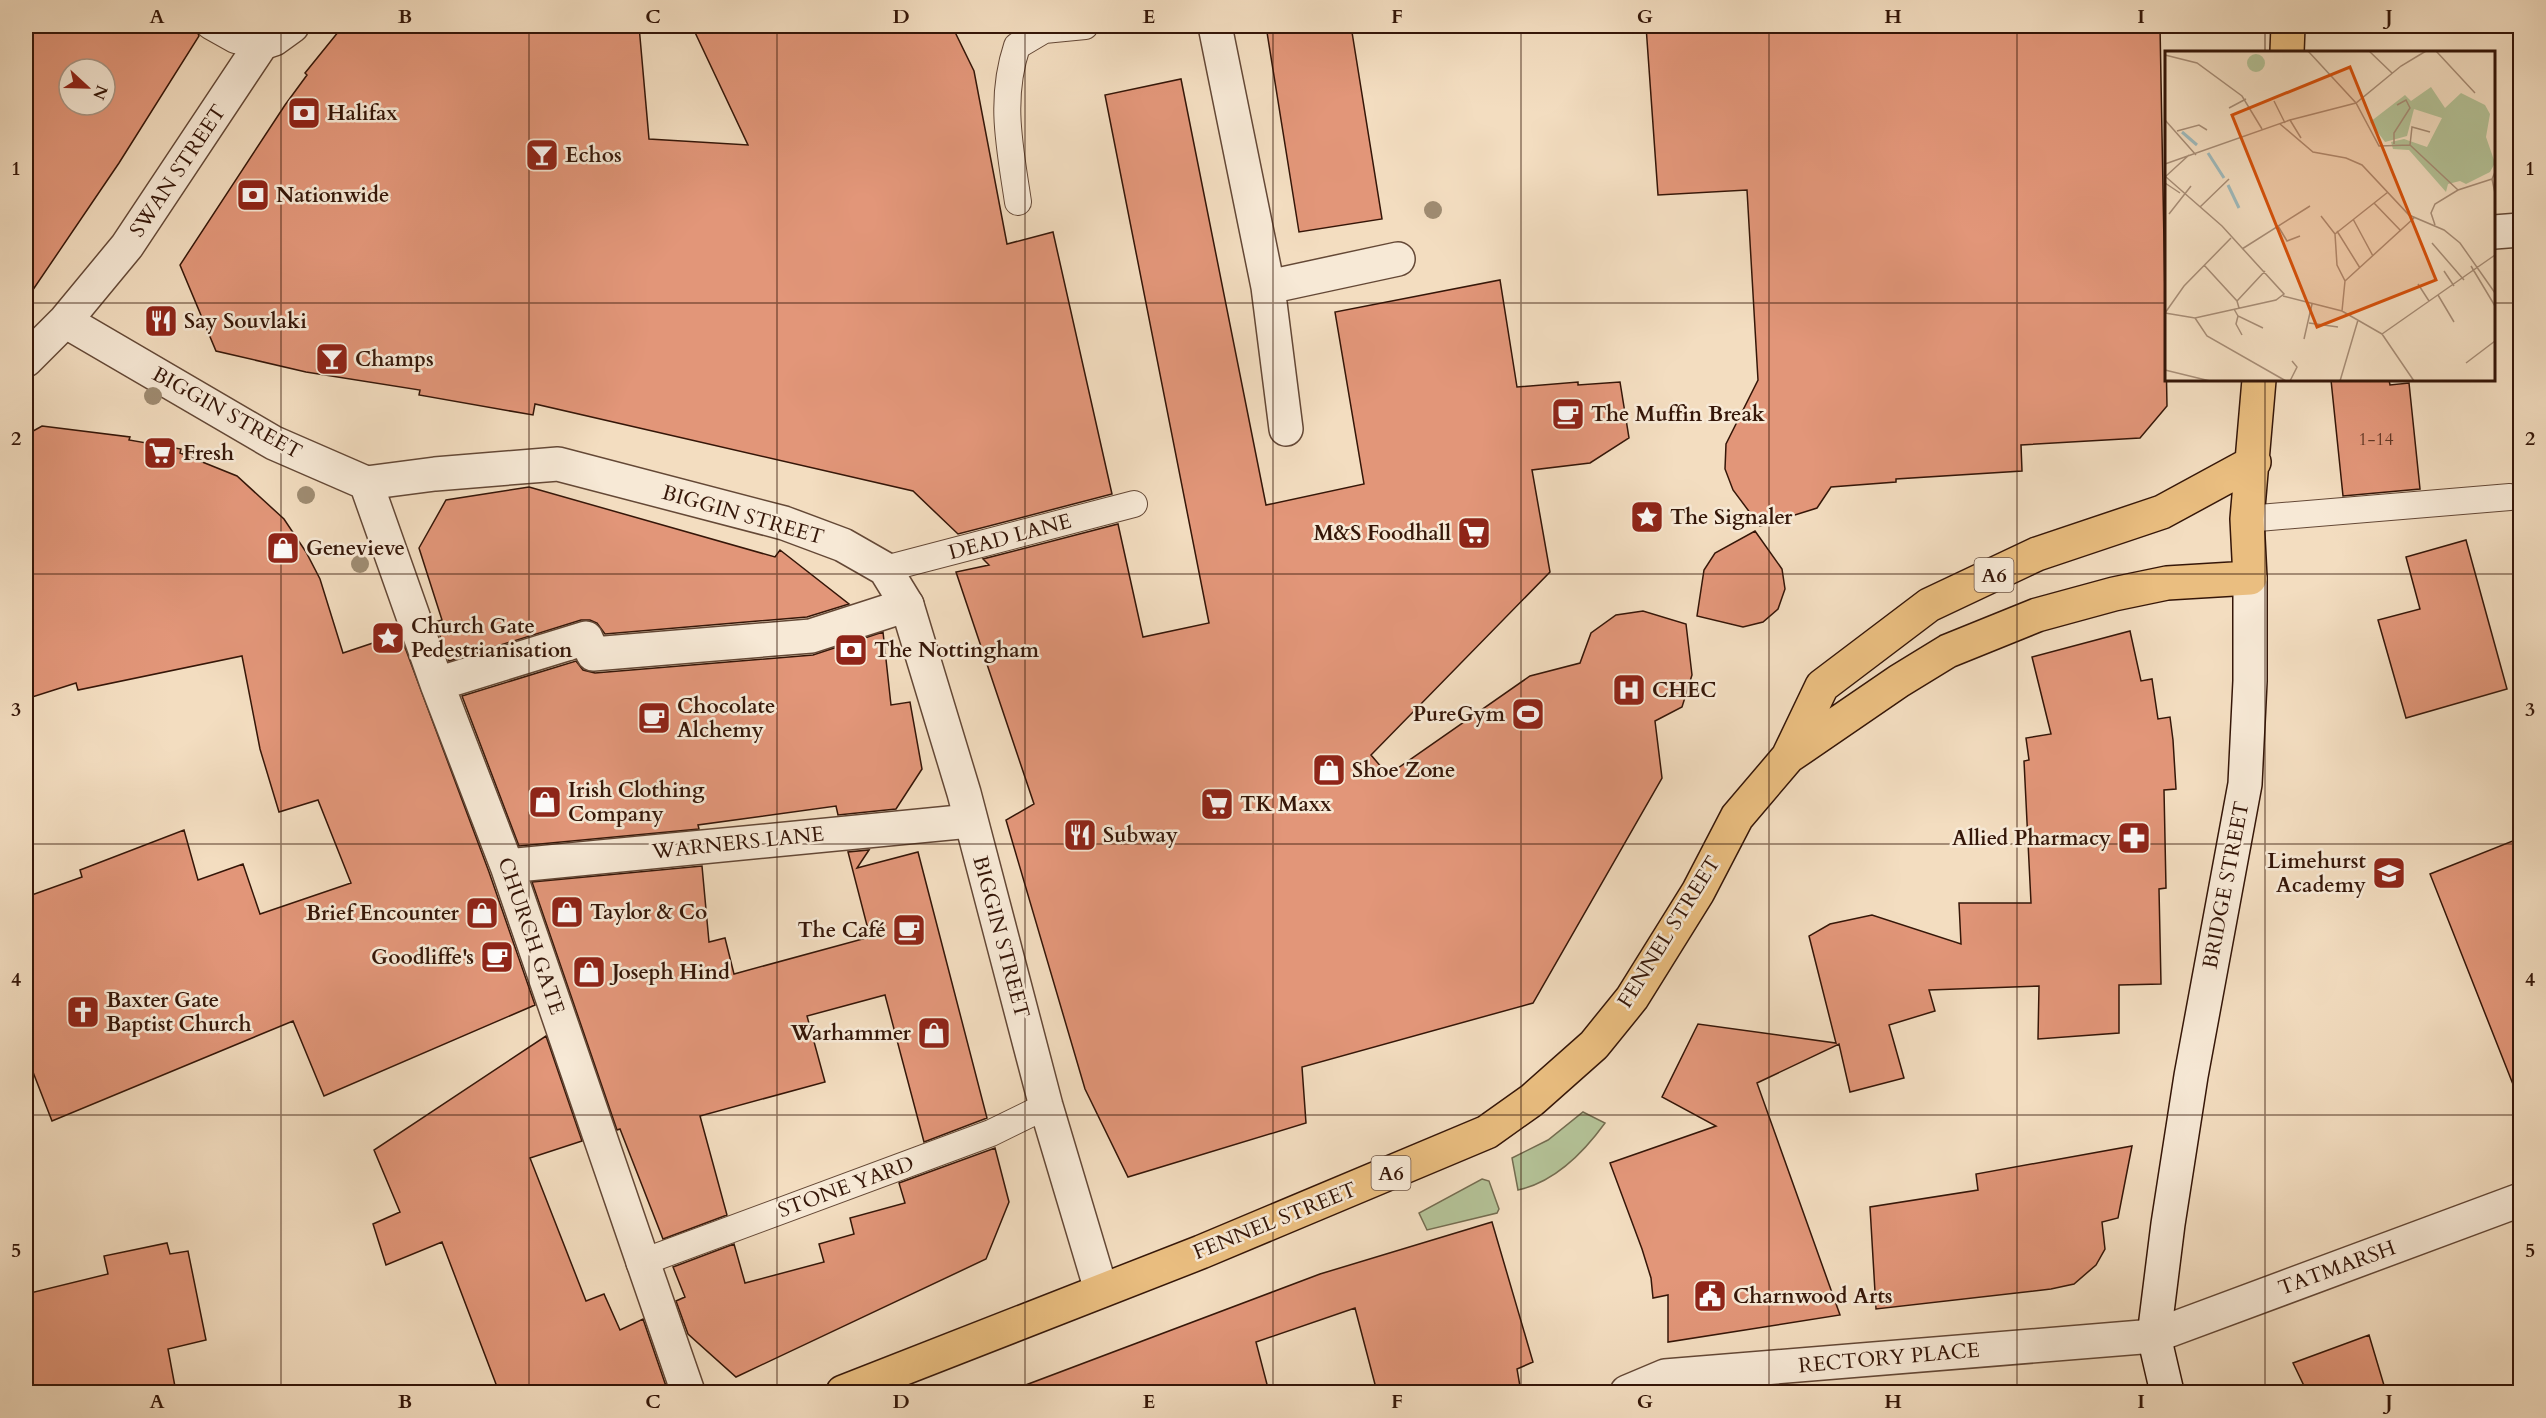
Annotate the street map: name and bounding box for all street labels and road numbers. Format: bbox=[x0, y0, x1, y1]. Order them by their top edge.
street label: SWAN STREET bbox=[123, 99, 233, 243]
street label: BIGGIN STREET bbox=[147, 360, 307, 466]
street label: BIGGIN STREET bbox=[659, 478, 827, 552]
street label: DEAD LANE bbox=[945, 507, 1075, 567]
road number: A6 bbox=[1974, 558, 2014, 592]
street label: BRIDGE STREET bbox=[2196, 799, 2256, 971]
street label: WARNERS LANE bbox=[650, 820, 825, 867]
street label: FENNEL STREET bbox=[1611, 851, 1727, 1013]
street label: BIGGIN STREET bbox=[965, 852, 1037, 1022]
street label: CHURCH GATE bbox=[491, 854, 571, 1019]
street label: STONE YARD bbox=[774, 1149, 918, 1225]
road number: A6 bbox=[1372, 1156, 1410, 1190]
street label: FENNEL STREET bbox=[1189, 1175, 1361, 1267]
street label: TATMARSH bbox=[2274, 1233, 2400, 1303]
street label: RECTORY PLACE bbox=[1797, 1336, 1981, 1380]

